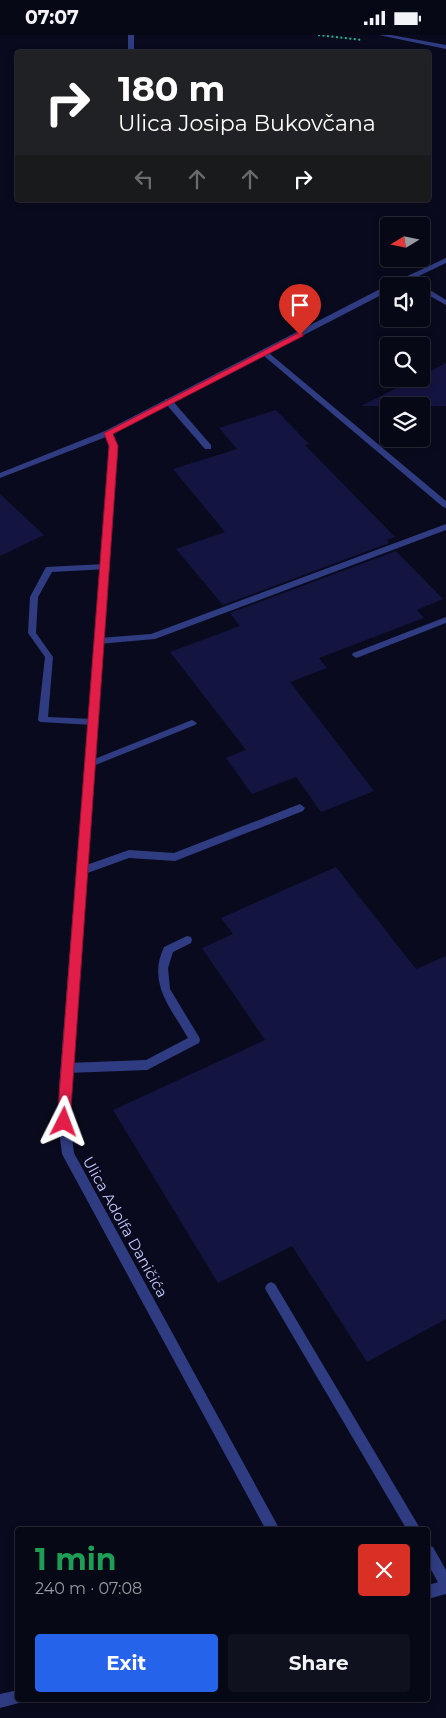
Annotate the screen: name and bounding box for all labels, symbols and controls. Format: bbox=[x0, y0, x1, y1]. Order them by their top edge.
text: 07:07 bbox=[25, 6, 79, 29]
text: 180 m bbox=[118, 67, 225, 110]
icon: right bbox=[35, 70, 100, 135]
text: Ulica Josipa Bukovčana bbox=[118, 110, 376, 137]
icon: left bbox=[130, 165, 158, 193]
icon: ahead bbox=[183, 165, 211, 193]
icon: ahead bbox=[236, 165, 264, 193]
icon: right bbox=[289, 165, 317, 193]
north arrow bbox=[380, 217, 430, 267]
map controls bbox=[380, 217, 430, 447]
button: sound bbox=[380, 277, 430, 327]
pin bbox=[279, 284, 321, 335]
icon: arrive bbox=[286, 291, 314, 319]
button: search bbox=[380, 337, 430, 387]
button: layers bbox=[380, 397, 430, 447]
position arrow bbox=[37, 1095, 89, 1147]
street label: Ulica Adolfa Daničića bbox=[79, 1153, 172, 1301]
text: 1 min bbox=[35, 1541, 116, 1578]
button: close bbox=[358, 1544, 410, 1596]
text: 240 m · 07:08 bbox=[35, 1579, 142, 1598]
button: Exit bbox=[35, 1634, 218, 1692]
button: Share bbox=[228, 1634, 410, 1692]

